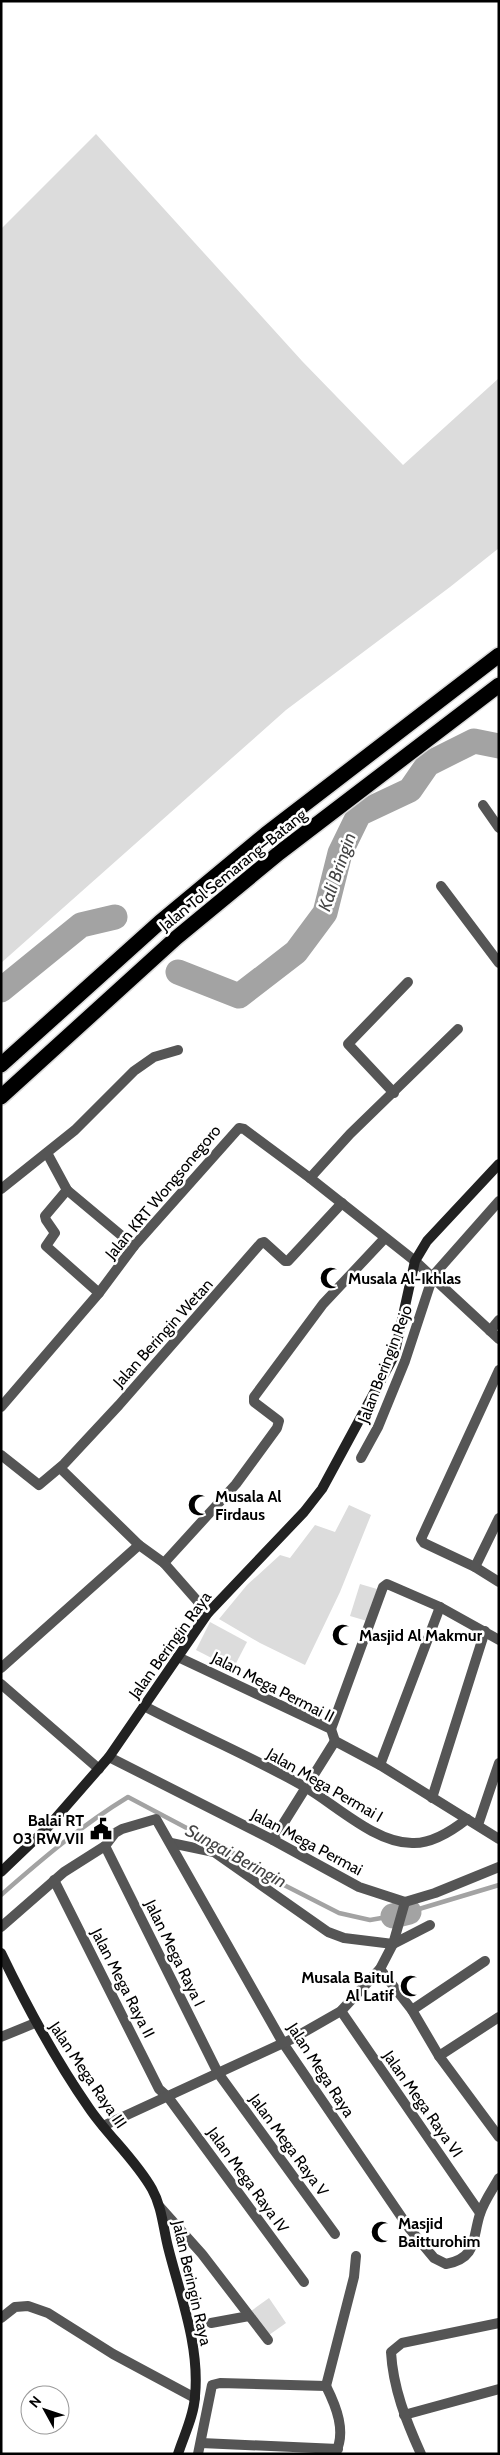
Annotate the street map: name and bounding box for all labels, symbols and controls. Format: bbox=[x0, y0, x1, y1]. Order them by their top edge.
street label: Jalan Tol Semarang–Batang bbox=[155, 804, 311, 936]
water label: Kali Bringin bbox=[313, 830, 361, 914]
street label: Jalan KRT Wongsonegoro bbox=[101, 1121, 225, 1264]
mosque icon: Musala Al-Ikhlas bbox=[318, 1265, 344, 1291]
place label: Musala Al-Ikhlas bbox=[348, 1269, 461, 1288]
street label: Jalan Beringin Wetan bbox=[109, 1275, 217, 1392]
street label: Jalan Beringin Rejo bbox=[353, 1302, 416, 1427]
place label: Musala Al Firdaus bbox=[215, 1487, 282, 1524]
mosque icon: Musala Al Firdaus bbox=[186, 1492, 212, 1518]
street label: Jalan Beringin Raya bbox=[124, 1588, 215, 1703]
mosque icon: Masjid Al Makmur bbox=[330, 1622, 356, 1648]
place label: Masjid Al Makmur bbox=[359, 1626, 483, 1645]
street label: Jalan Mega Permai II bbox=[208, 1647, 337, 1726]
street label: Jalan Mega Permai I bbox=[263, 1744, 386, 1826]
street label: Jalan Mega Permai bbox=[247, 1804, 366, 1879]
place label: Balai RT 03 RW VII bbox=[13, 1811, 84, 1848]
public building icon: Balai RT 03 RW VII bbox=[88, 1816, 114, 1842]
water label: Sungai Beringin bbox=[182, 1819, 290, 1893]
street label: Jalan Mega Raya I bbox=[141, 1896, 209, 2009]
street label: Jalan Mega Raya II bbox=[87, 1924, 159, 2041]
place label: Musala Baitul Al Latif bbox=[301, 1968, 395, 2005]
mosque icon: Musala Baitul Al Latif bbox=[398, 1973, 424, 1999]
street label: Jalan Mega Raya III bbox=[45, 2017, 131, 2132]
street label: Jalan Mega Raya bbox=[283, 2019, 359, 2121]
street label: Jalan Mega Raya VI bbox=[379, 2046, 467, 2161]
street label: Jalan Mega Raya V bbox=[245, 2089, 333, 2200]
street label: Jalan Mega Raya IV bbox=[203, 2123, 293, 2237]
place label: Masjid Baitturohim bbox=[398, 2214, 481, 2251]
street label: Jalan Beringin Raya bbox=[168, 2218, 216, 2348]
mosque icon: Masjid Baitturohim bbox=[369, 2219, 395, 2245]
north arrow bbox=[20, 2385, 70, 2435]
text: N bbox=[25, 2392, 45, 2411]

